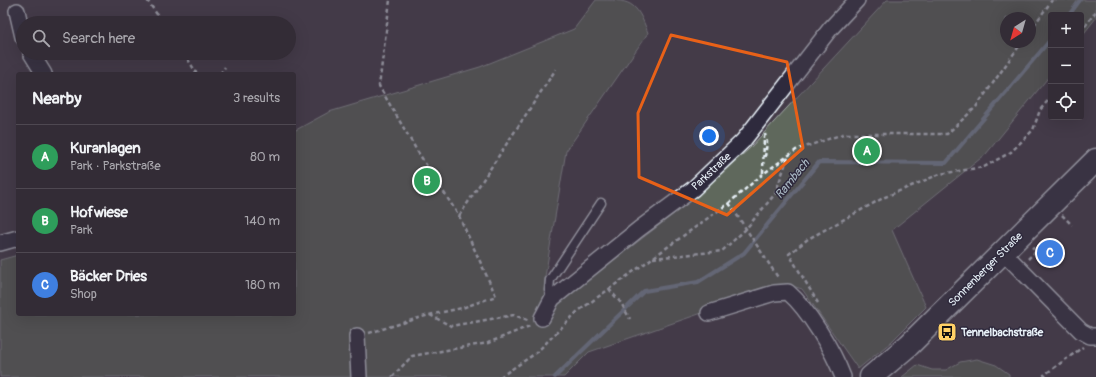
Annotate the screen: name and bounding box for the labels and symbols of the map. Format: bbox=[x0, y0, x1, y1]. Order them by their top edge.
north arrow bbox=[1000, 12, 1036, 48]
your location bbox=[699, 126, 719, 146]
pin: A bbox=[854, 136, 880, 166]
street label: Parkstraße bbox=[689, 149, 734, 193]
water label: Rambach bbox=[772, 156, 814, 202]
pin: B bbox=[414, 166, 440, 196]
street label: Sonnenberger Straße bbox=[946, 229, 1026, 309]
pin: C bbox=[1037, 238, 1063, 268]
bus stop icon: Tennelbachstraße bbox=[936, 321, 958, 343]
place label: Tennelbachstraße bbox=[960, 326, 1044, 339]

